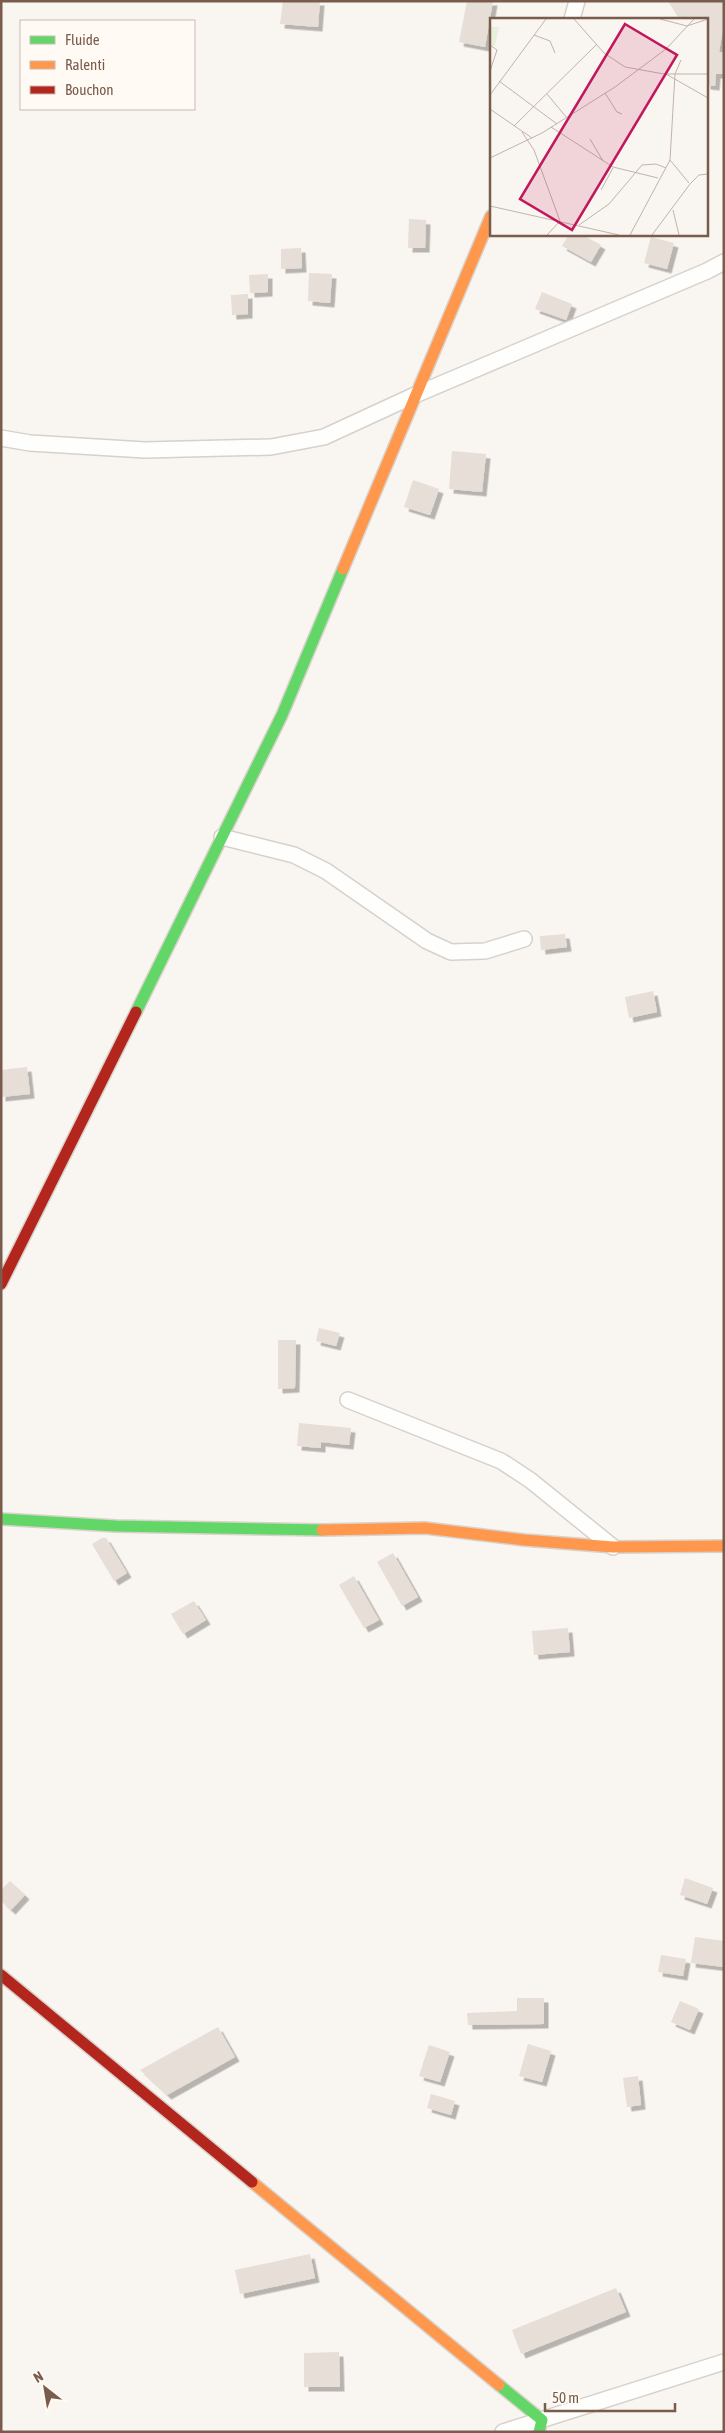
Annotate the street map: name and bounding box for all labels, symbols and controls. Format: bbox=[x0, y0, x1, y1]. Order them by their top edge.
inset map bbox=[490, 18, 708, 235]
legend bbox=[20, 20, 195, 110]
text: Fluide bbox=[65, 31, 100, 48]
text: Ralenti bbox=[65, 56, 105, 73]
text: Bouchon bbox=[65, 81, 114, 98]
north arrow bbox=[20, 2363, 70, 2413]
text: N bbox=[31, 2368, 46, 2386]
scale bar bbox=[545, 2380, 675, 2412]
text: 50 m bbox=[552, 2389, 579, 2406]

